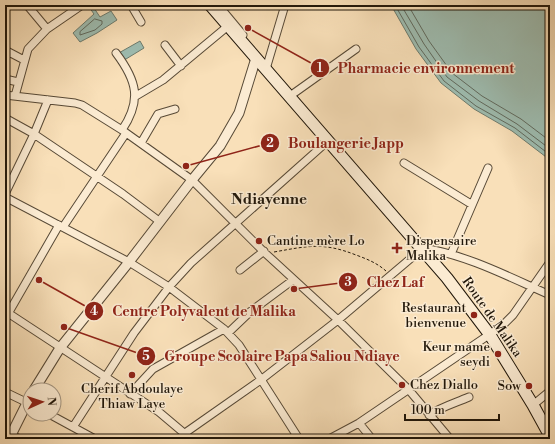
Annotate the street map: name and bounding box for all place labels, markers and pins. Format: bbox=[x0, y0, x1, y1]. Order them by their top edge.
callout: Pharmacie environnement bbox=[310, 55, 523, 81]
callout: Boulangerie Japp bbox=[260, 130, 412, 156]
place label: Cantine mère Lo bbox=[267, 233, 365, 249]
place label: Dispensaire Malika bbox=[406, 233, 477, 264]
marker: Cantine mère Lo bbox=[254, 236, 264, 246]
marker: Dispensaire Malika bbox=[391, 242, 403, 254]
callout: Chez Laf bbox=[338, 269, 431, 295]
callout: Centre Polyvalent de Malika bbox=[84, 298, 304, 324]
place label: Restaurant bienvenue bbox=[401, 300, 466, 331]
marker: Restaurant bienvenue bbox=[469, 310, 479, 320]
place label: Keur mame seydi bbox=[422, 339, 490, 370]
callout: Groupe Scolaire Papa Saliou Ndiaye bbox=[136, 343, 408, 369]
marker: Keur mame seydi bbox=[493, 349, 503, 359]
marker: Cherif Abdoulaye Thiaw Laye bbox=[127, 370, 137, 380]
place label: Chez Diallo bbox=[410, 377, 478, 393]
place label: Sow bbox=[498, 378, 522, 394]
marker: Chez Diallo bbox=[397, 380, 407, 390]
place label: Cherif Abdoulaye Thiaw Laye bbox=[81, 381, 183, 412]
marker: Sow bbox=[524, 381, 534, 391]

